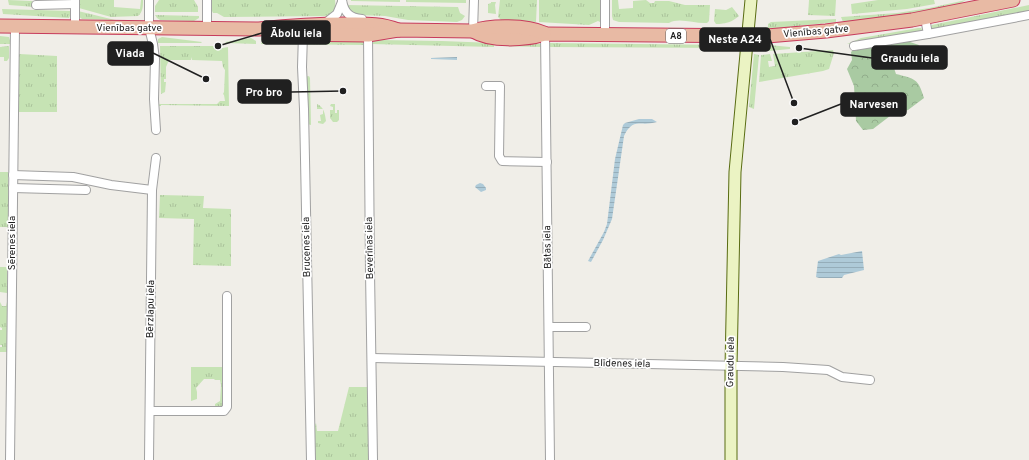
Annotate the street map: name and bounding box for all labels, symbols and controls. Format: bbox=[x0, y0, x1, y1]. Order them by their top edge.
callout: Ābolu iela bbox=[262, 21, 330, 44]
street label: Vienības gatve bbox=[96, 22, 162, 35]
street label: Vienības gatve bbox=[783, 23, 849, 41]
text: Ābolu iela bbox=[270, 27, 322, 41]
callout: Neste A24 bbox=[700, 28, 770, 51]
road number: A8 bbox=[666, 29, 686, 43]
text: Neste A24 bbox=[708, 33, 762, 47]
callout: Viada bbox=[108, 42, 153, 65]
callout: Graudu iela bbox=[872, 46, 947, 69]
text: Viada bbox=[115, 47, 145, 61]
text: Graudu iela bbox=[881, 52, 939, 66]
callout: Pro bro bbox=[238, 80, 291, 103]
text: Pro bro bbox=[245, 86, 283, 100]
callout: Narvesen bbox=[841, 93, 906, 116]
text: Narvesen bbox=[850, 98, 898, 112]
street label: Sērenes iela bbox=[6, 216, 19, 270]
street label: Brucenes iela bbox=[300, 217, 314, 277]
street label: Beverīnas iela bbox=[363, 217, 377, 279]
street label: Bātas iela bbox=[541, 225, 555, 269]
street label: Bērzlapu iela bbox=[144, 280, 158, 338]
street label: Graudu iela bbox=[724, 336, 738, 388]
street label: Blīdenes iela bbox=[594, 357, 650, 371]

